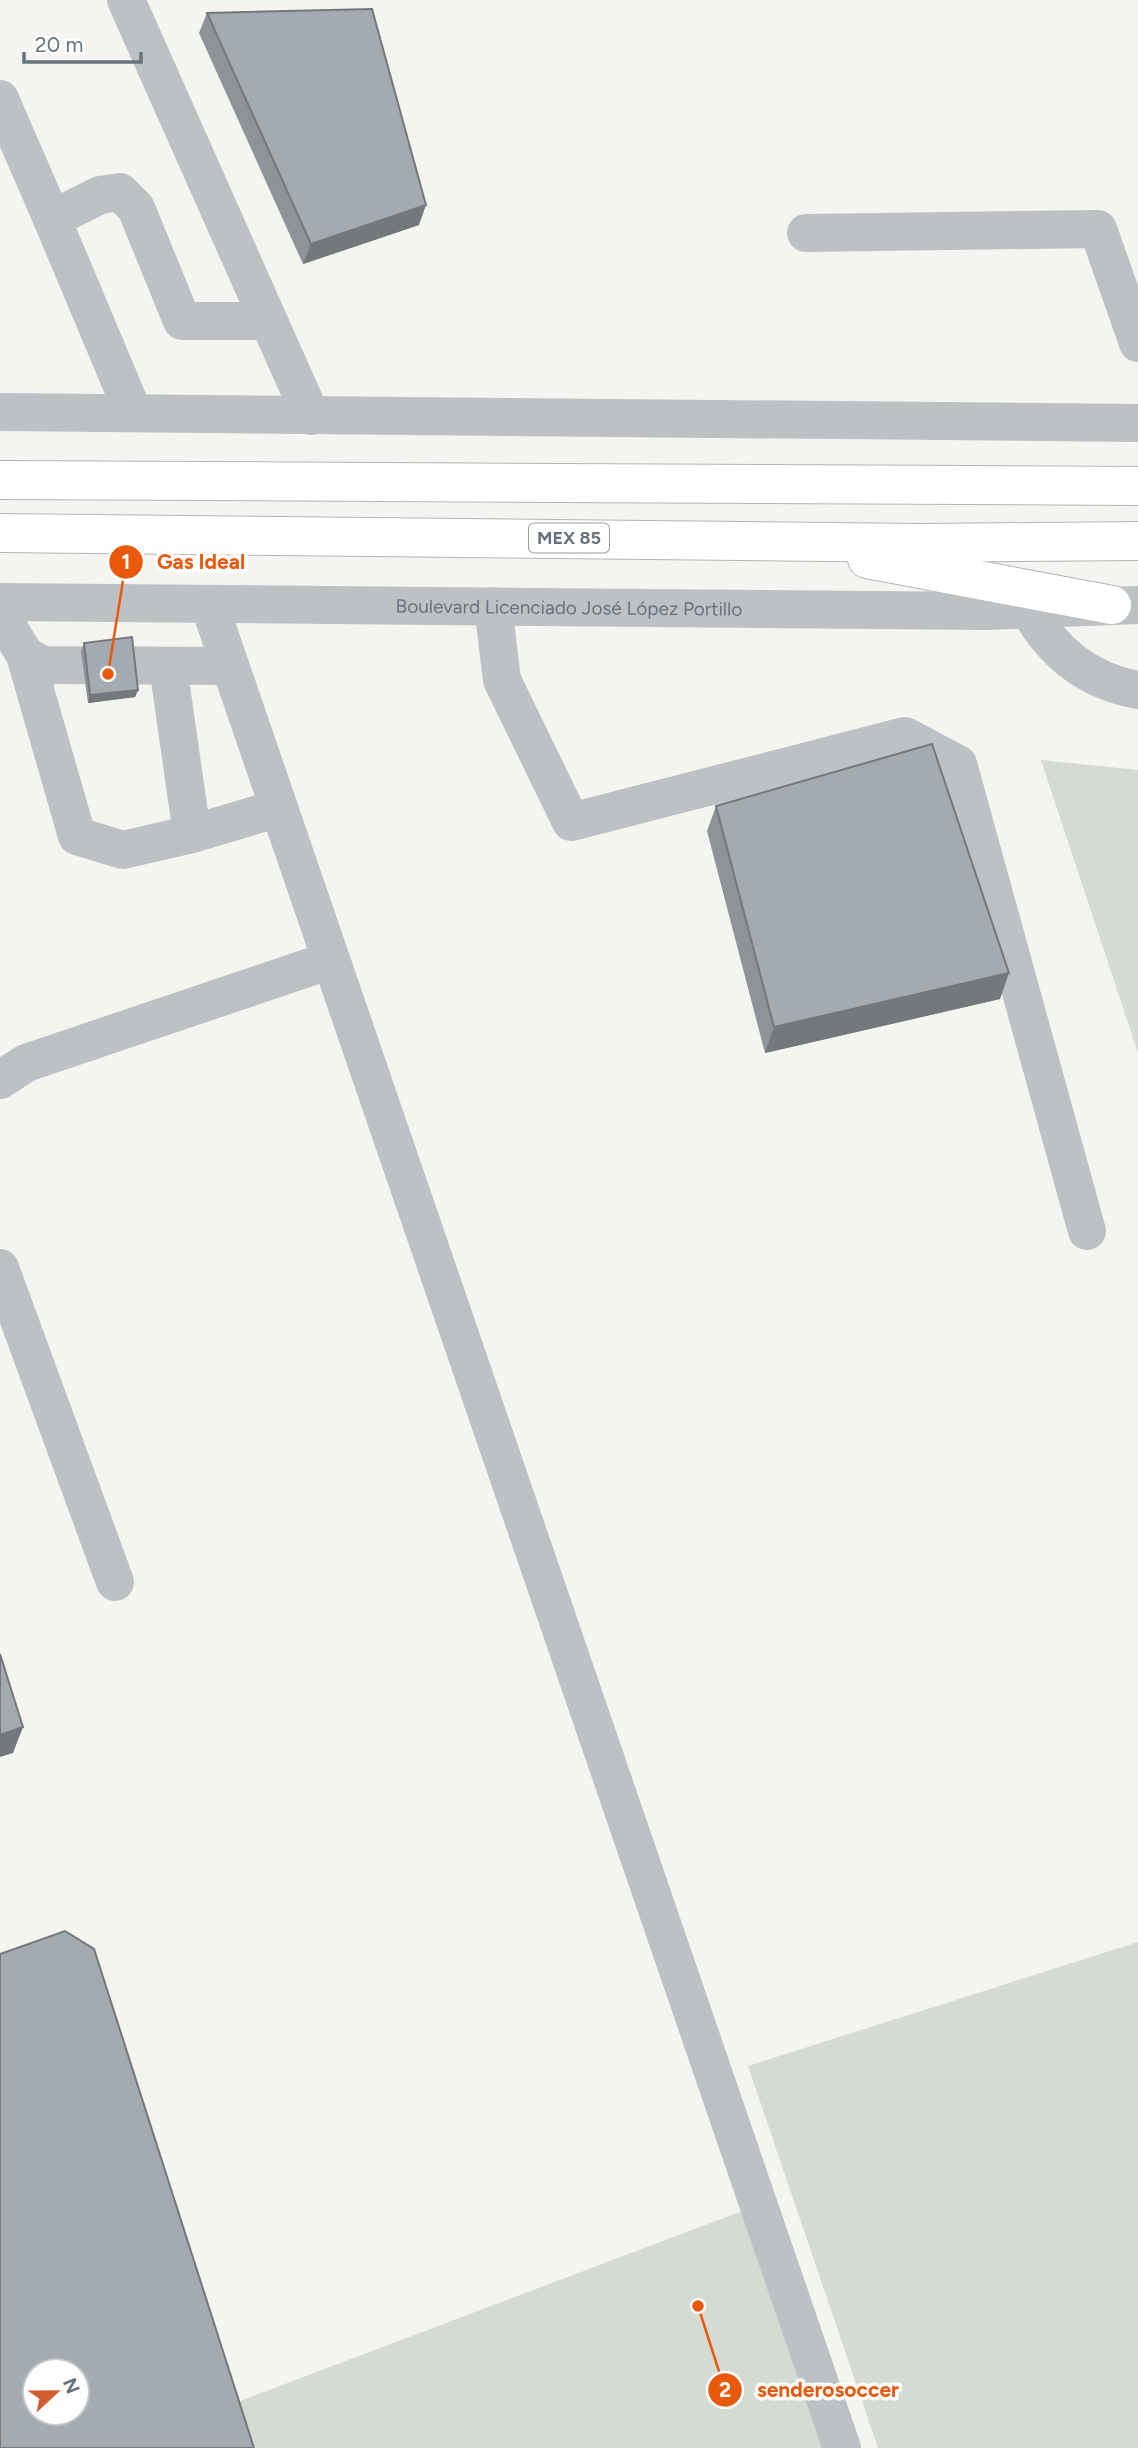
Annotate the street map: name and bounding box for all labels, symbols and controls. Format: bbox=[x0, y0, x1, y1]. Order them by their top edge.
scale bar bbox=[24, 21, 142, 65]
text: 20 m bbox=[35, 32, 83, 57]
road number: MEX 85 bbox=[529, 524, 609, 552]
callout: Gas Ideal bbox=[108, 541, 259, 583]
text: 1 bbox=[122, 549, 130, 574]
text: Gas Ideal bbox=[157, 549, 245, 574]
street label: Boulevard Licenciado José López Portillo bbox=[396, 594, 742, 620]
north arrow bbox=[21, 2357, 91, 2427]
callout: senderosoccer bbox=[708, 2369, 913, 2411]
text: N bbox=[58, 2375, 85, 2397]
text: 2 bbox=[719, 2377, 731, 2402]
text: senderosoccer bbox=[757, 2377, 899, 2402]

